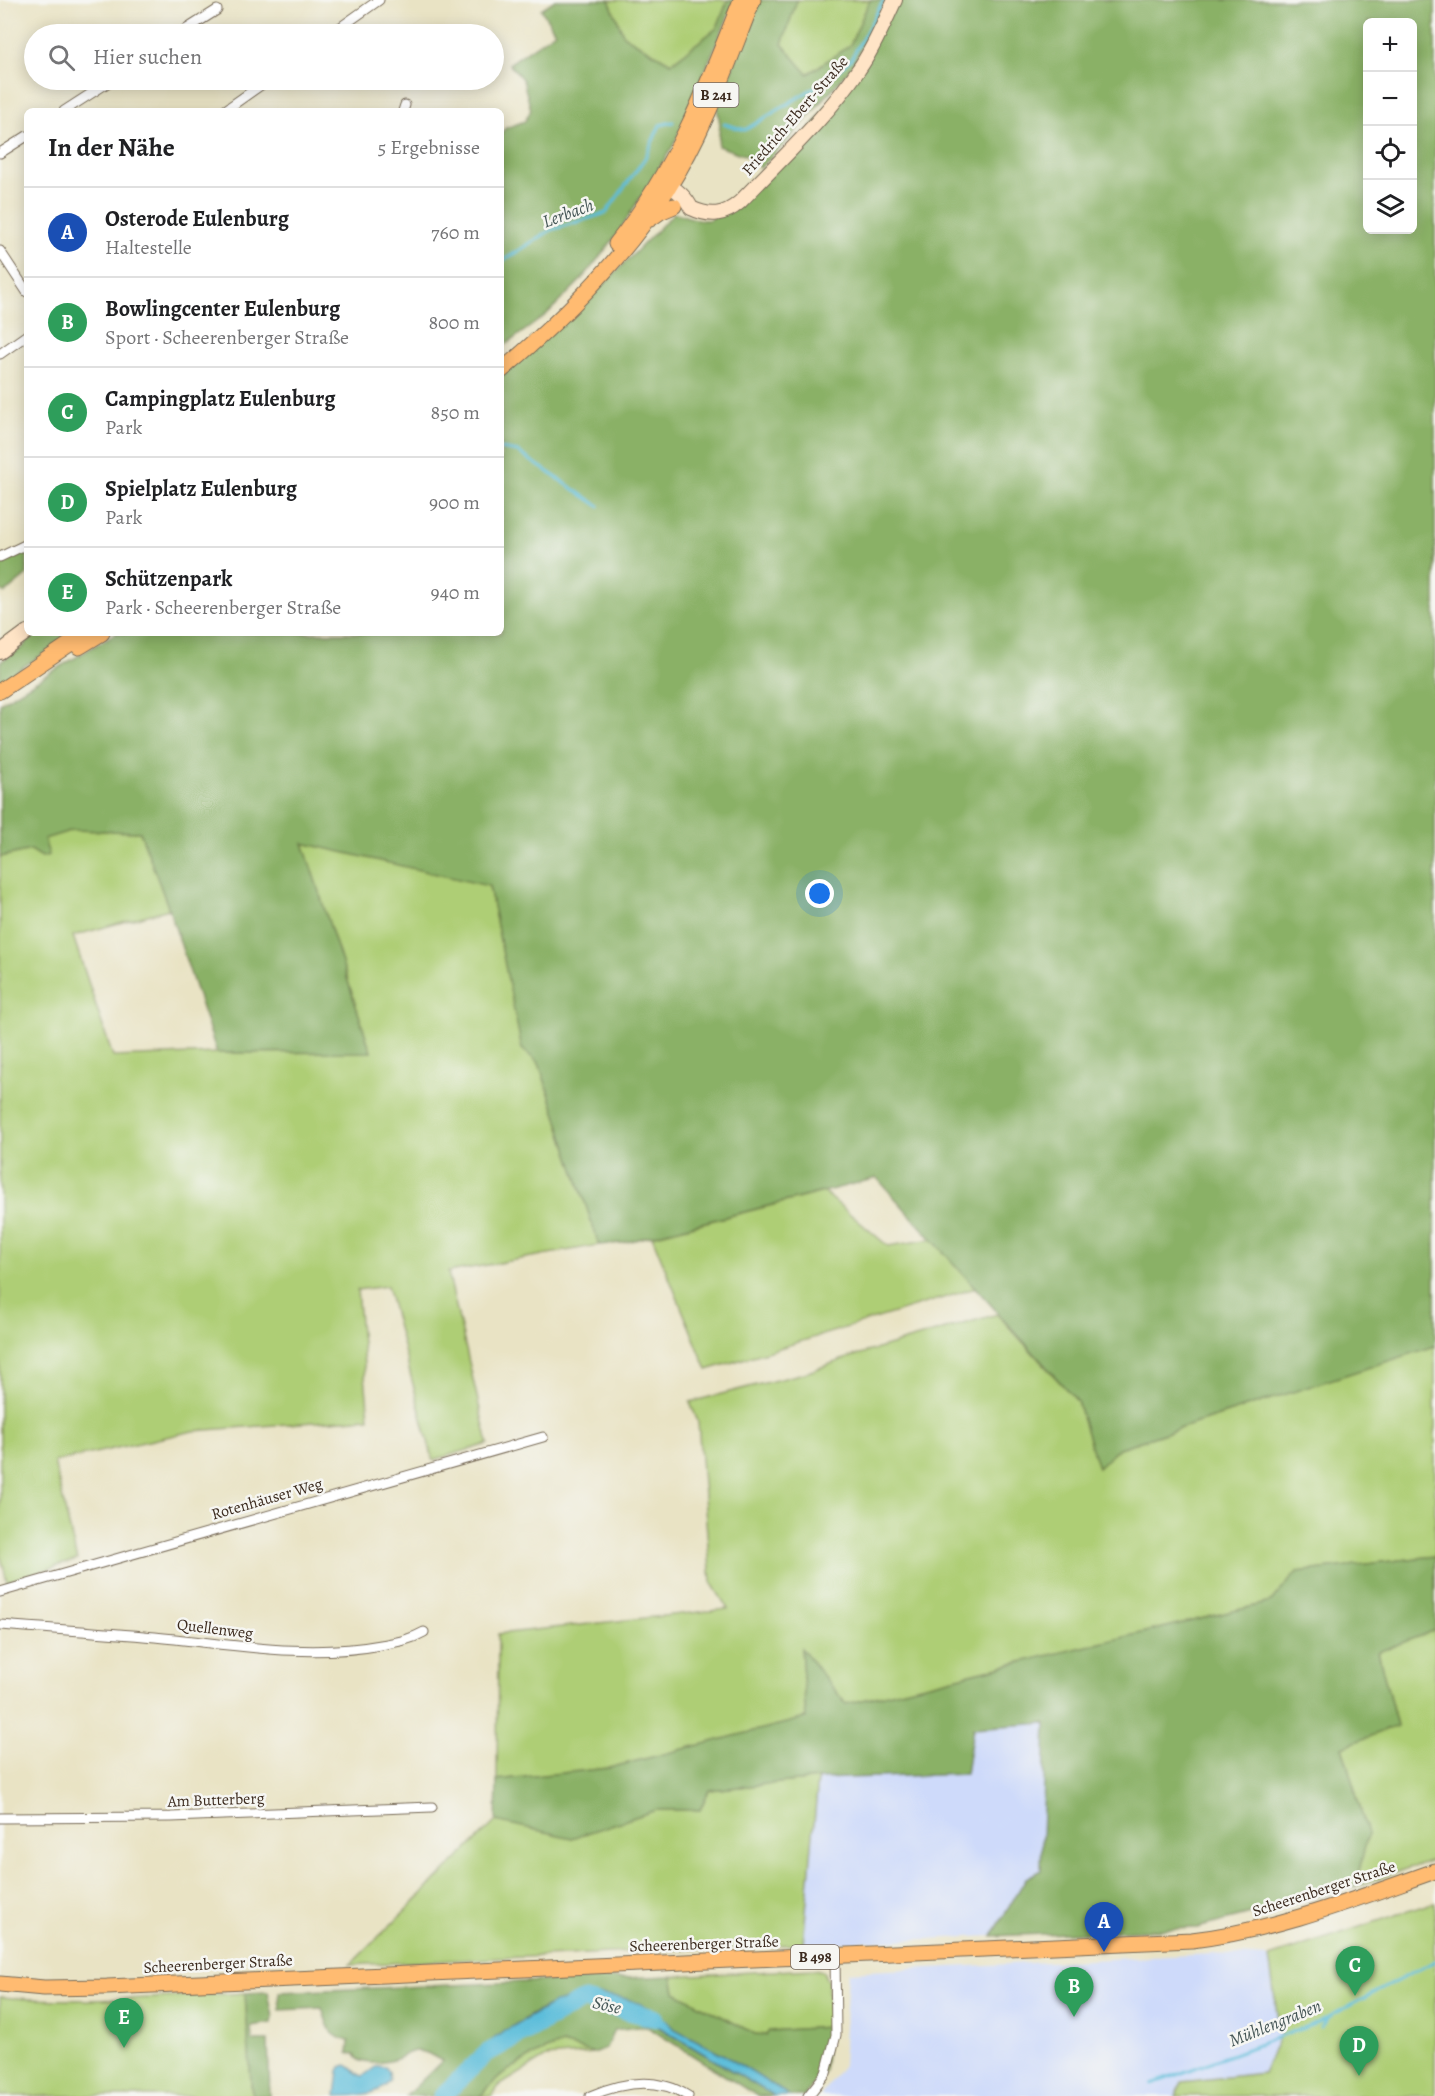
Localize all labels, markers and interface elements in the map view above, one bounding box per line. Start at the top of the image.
map controls [1363,18,1417,234]
button: + [1363,18,1417,72]
search box [24,24,504,90]
icon: search [45,41,78,74]
text: Hier suchen [93,42,202,72]
street label: Friedrich-Ebert-Straße [737,51,853,181]
button: − [1363,72,1417,126]
road number: B 241 [694,83,738,107]
button: locate [1363,126,1417,180]
text: In der Nähe [48,130,175,165]
text: 5 Ergebnisse [378,134,480,161]
button: layers [1363,180,1417,234]
water label: Lerbach [539,193,597,233]
text: Osterode Eulenburg [105,204,289,234]
text: A [61,219,74,246]
text: 760 m [431,219,480,246]
text: Haltestelle [105,234,192,261]
text: Bowlingcenter Eulenburg [105,294,340,324]
text: B [61,309,74,336]
text: 800 m [428,309,480,336]
text: Sport · Scheerenberger Straße [105,324,349,351]
text: Campingplatz Eulenburg [105,384,336,414]
text: C [61,399,74,426]
text: 850 m [430,399,480,426]
text: Park [105,414,143,441]
text: Spielplatz Eulenburg [105,474,297,504]
text: D [61,489,74,516]
text: 900 m [429,489,480,516]
text: Park [105,504,143,531]
text: Schützenpark [105,564,232,594]
text: E [62,579,73,606]
text: 940 m [431,579,480,606]
text: Park · Scheerenberger Straße [105,594,341,621]
your location [805,879,834,908]
street label: Rotenhäuser Weg [209,1473,325,1525]
street label: Quellenweg [176,1613,254,1645]
street label: Am Butterberg [166,1787,265,1813]
street label: Scheerenberger Straße [1250,1855,1398,1923]
pin: A [1084,1902,1124,1952]
street label: Scheerenberger Straße [629,1930,779,1958]
road number: B 498 [791,1945,839,1969]
pin: C [1336,1946,1374,1996]
street label: Scheerenberger Straße [143,1949,293,1979]
pin: B [1054,1968,1094,2017]
water label: Söse [590,1990,624,2020]
water label: Mühlengraben [1225,1994,1325,2052]
pin: E [104,1998,144,2048]
pin: D [1340,2026,1378,2076]

